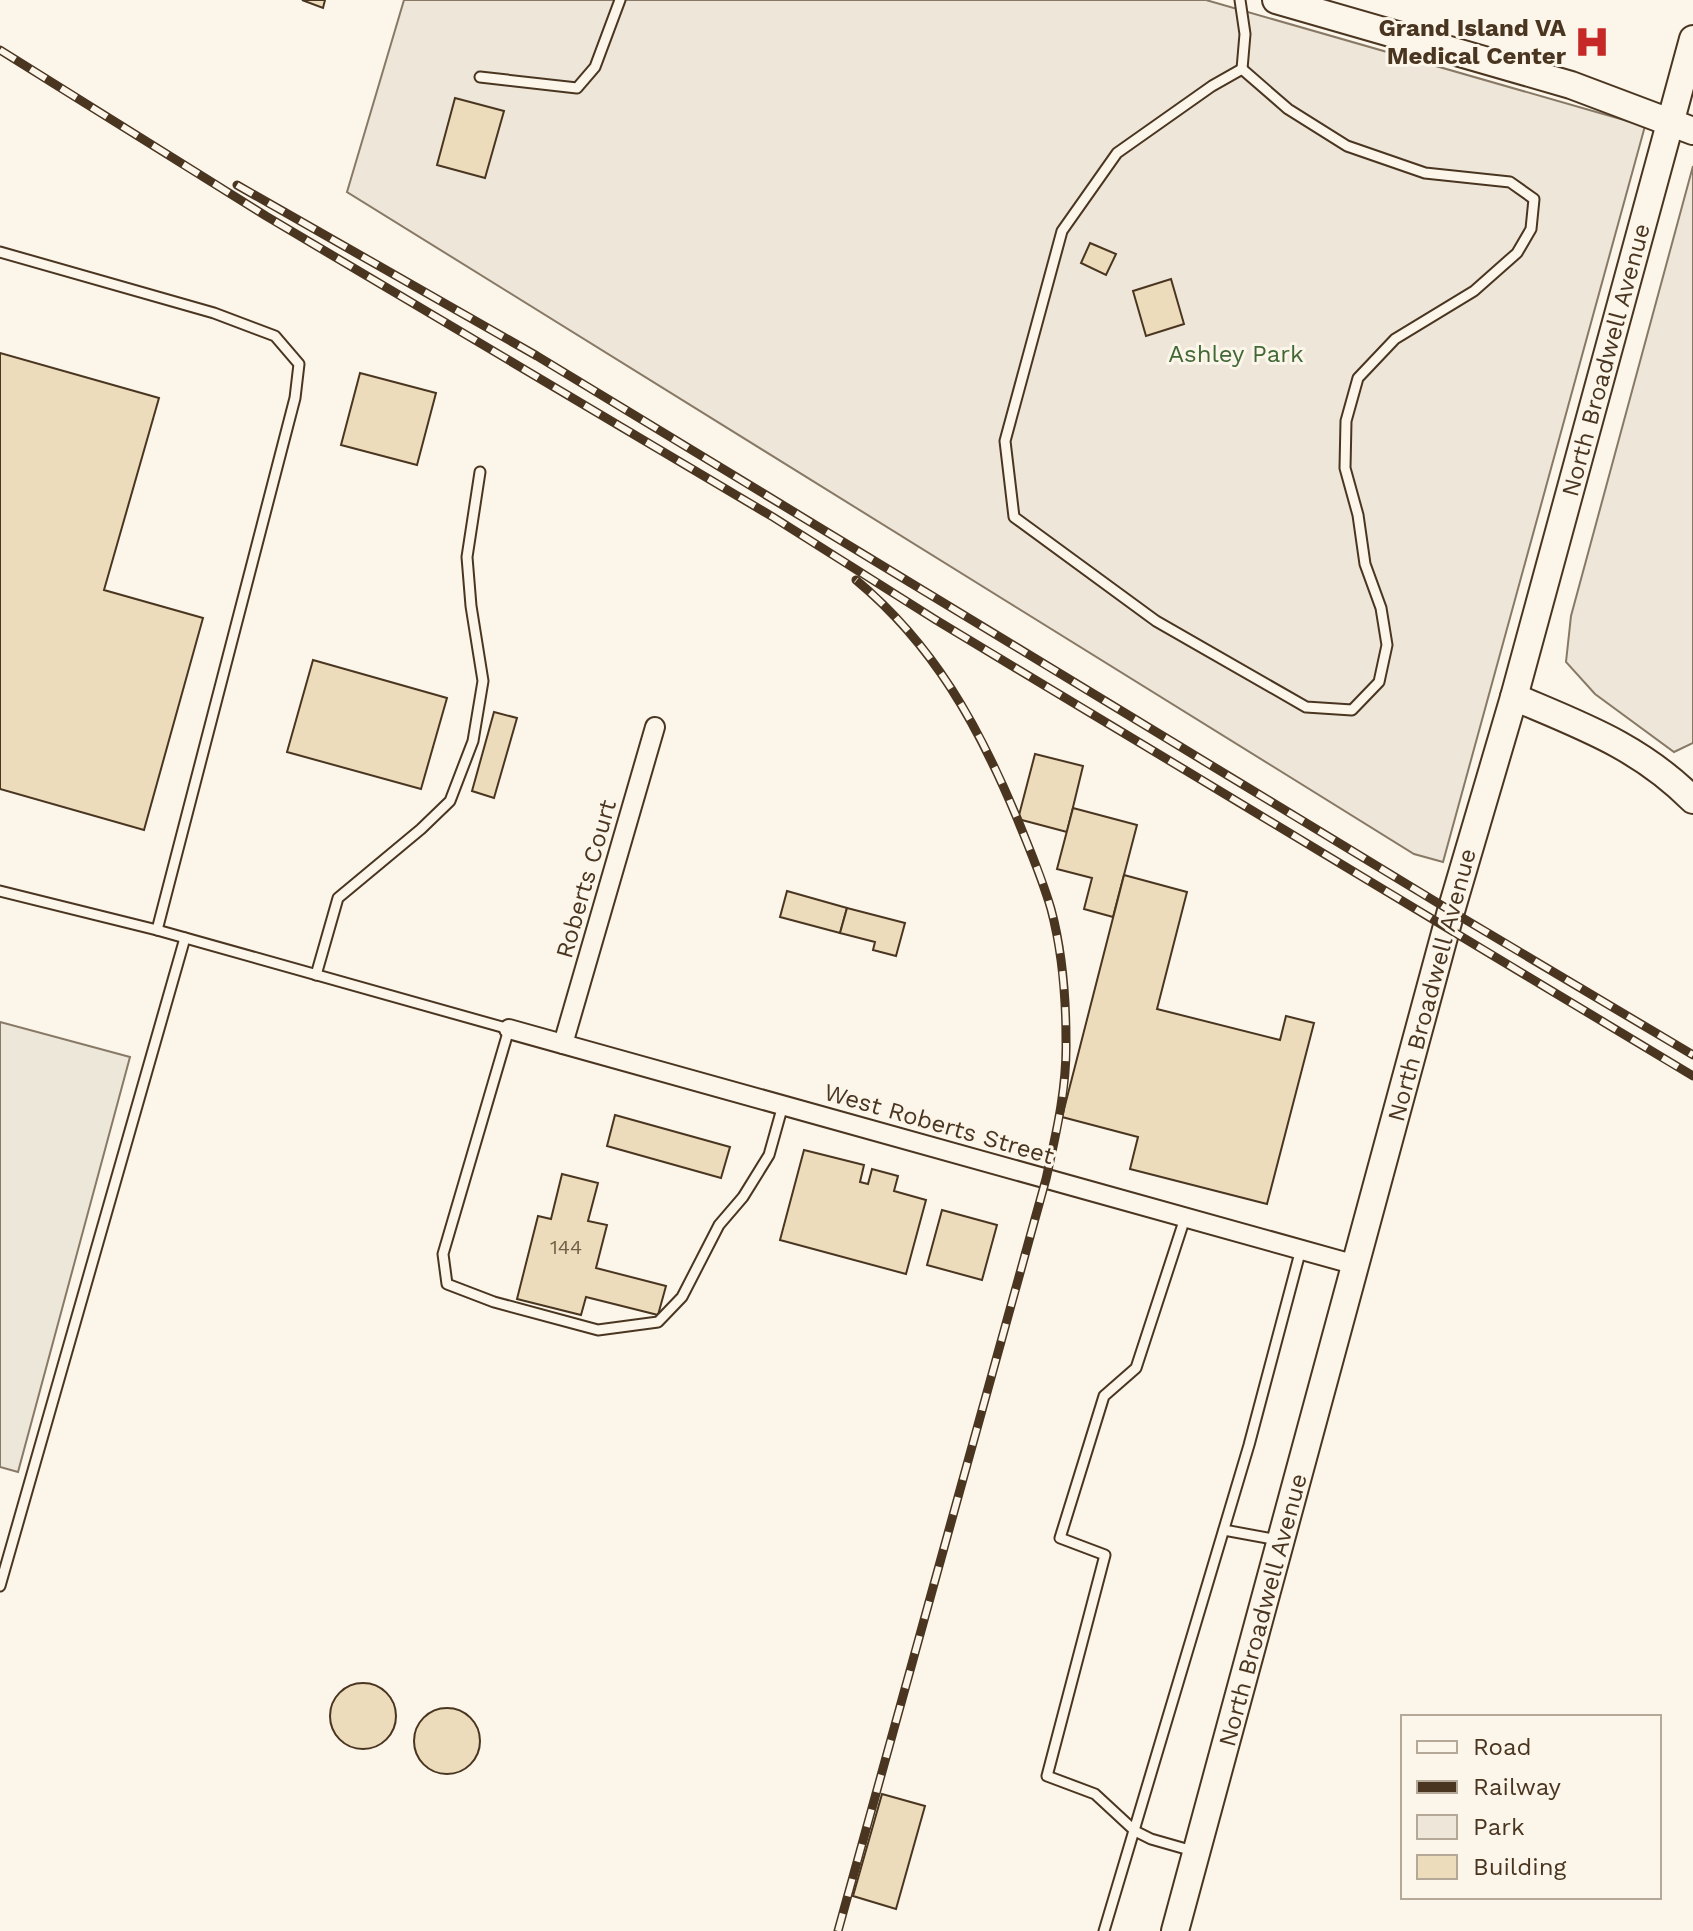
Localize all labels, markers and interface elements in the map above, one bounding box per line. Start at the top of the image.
place label: Grand Island VA Medical Center [1378,14,1567,70]
hospital icon: Grand Island VA Medical Center [1573,23,1611,61]
street label: North Broadwell Avenue [1556,220,1656,500]
park label: Ashley Park [1168,340,1304,368]
street label: Roberts Court [550,797,622,961]
street label: North Broadwell Avenue [1382,845,1482,1125]
street label: West Roberts Street [821,1078,1057,1170]
house number: 144 [550,1235,582,1259]
street label: North Broadwell Avenue [1213,1470,1313,1750]
legend [1401,1715,1661,1899]
text: Road [1473,1733,1532,1761]
text: Railway [1473,1773,1562,1801]
text: Park [1473,1813,1525,1841]
text: Building [1473,1853,1566,1881]

